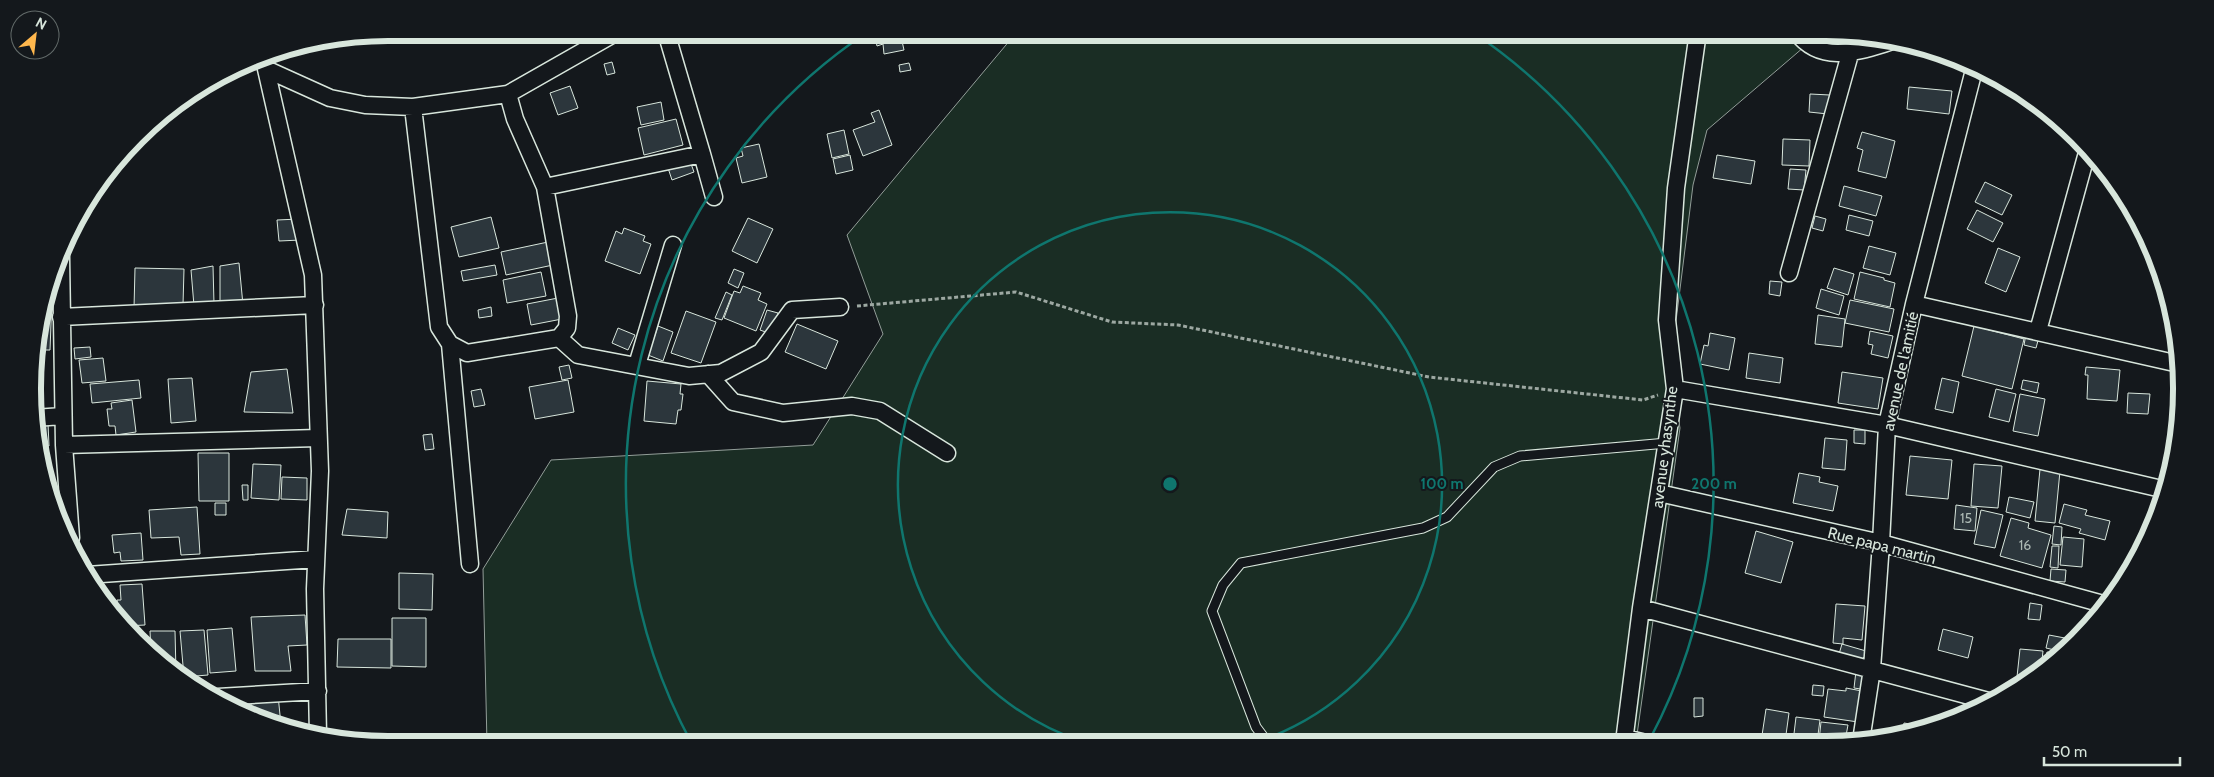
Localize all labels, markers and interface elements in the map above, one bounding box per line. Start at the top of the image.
north arrow [10,10,60,60]
text: N [33,13,50,34]
street label: avenue de l'amitié [1879,310,1922,432]
street label: avenue yhasynthe [1648,385,1681,509]
centre of rings [1161,475,1179,493]
text: 100 m [1420,475,1464,493]
text: 200 m [1691,475,1737,493]
house number: 15 [1960,509,1972,527]
street label: Rue papa martin [1826,523,1938,568]
house number: 16 [2019,536,2031,554]
scale bar [2044,734,2180,766]
text: 50 m [2052,743,2087,761]

